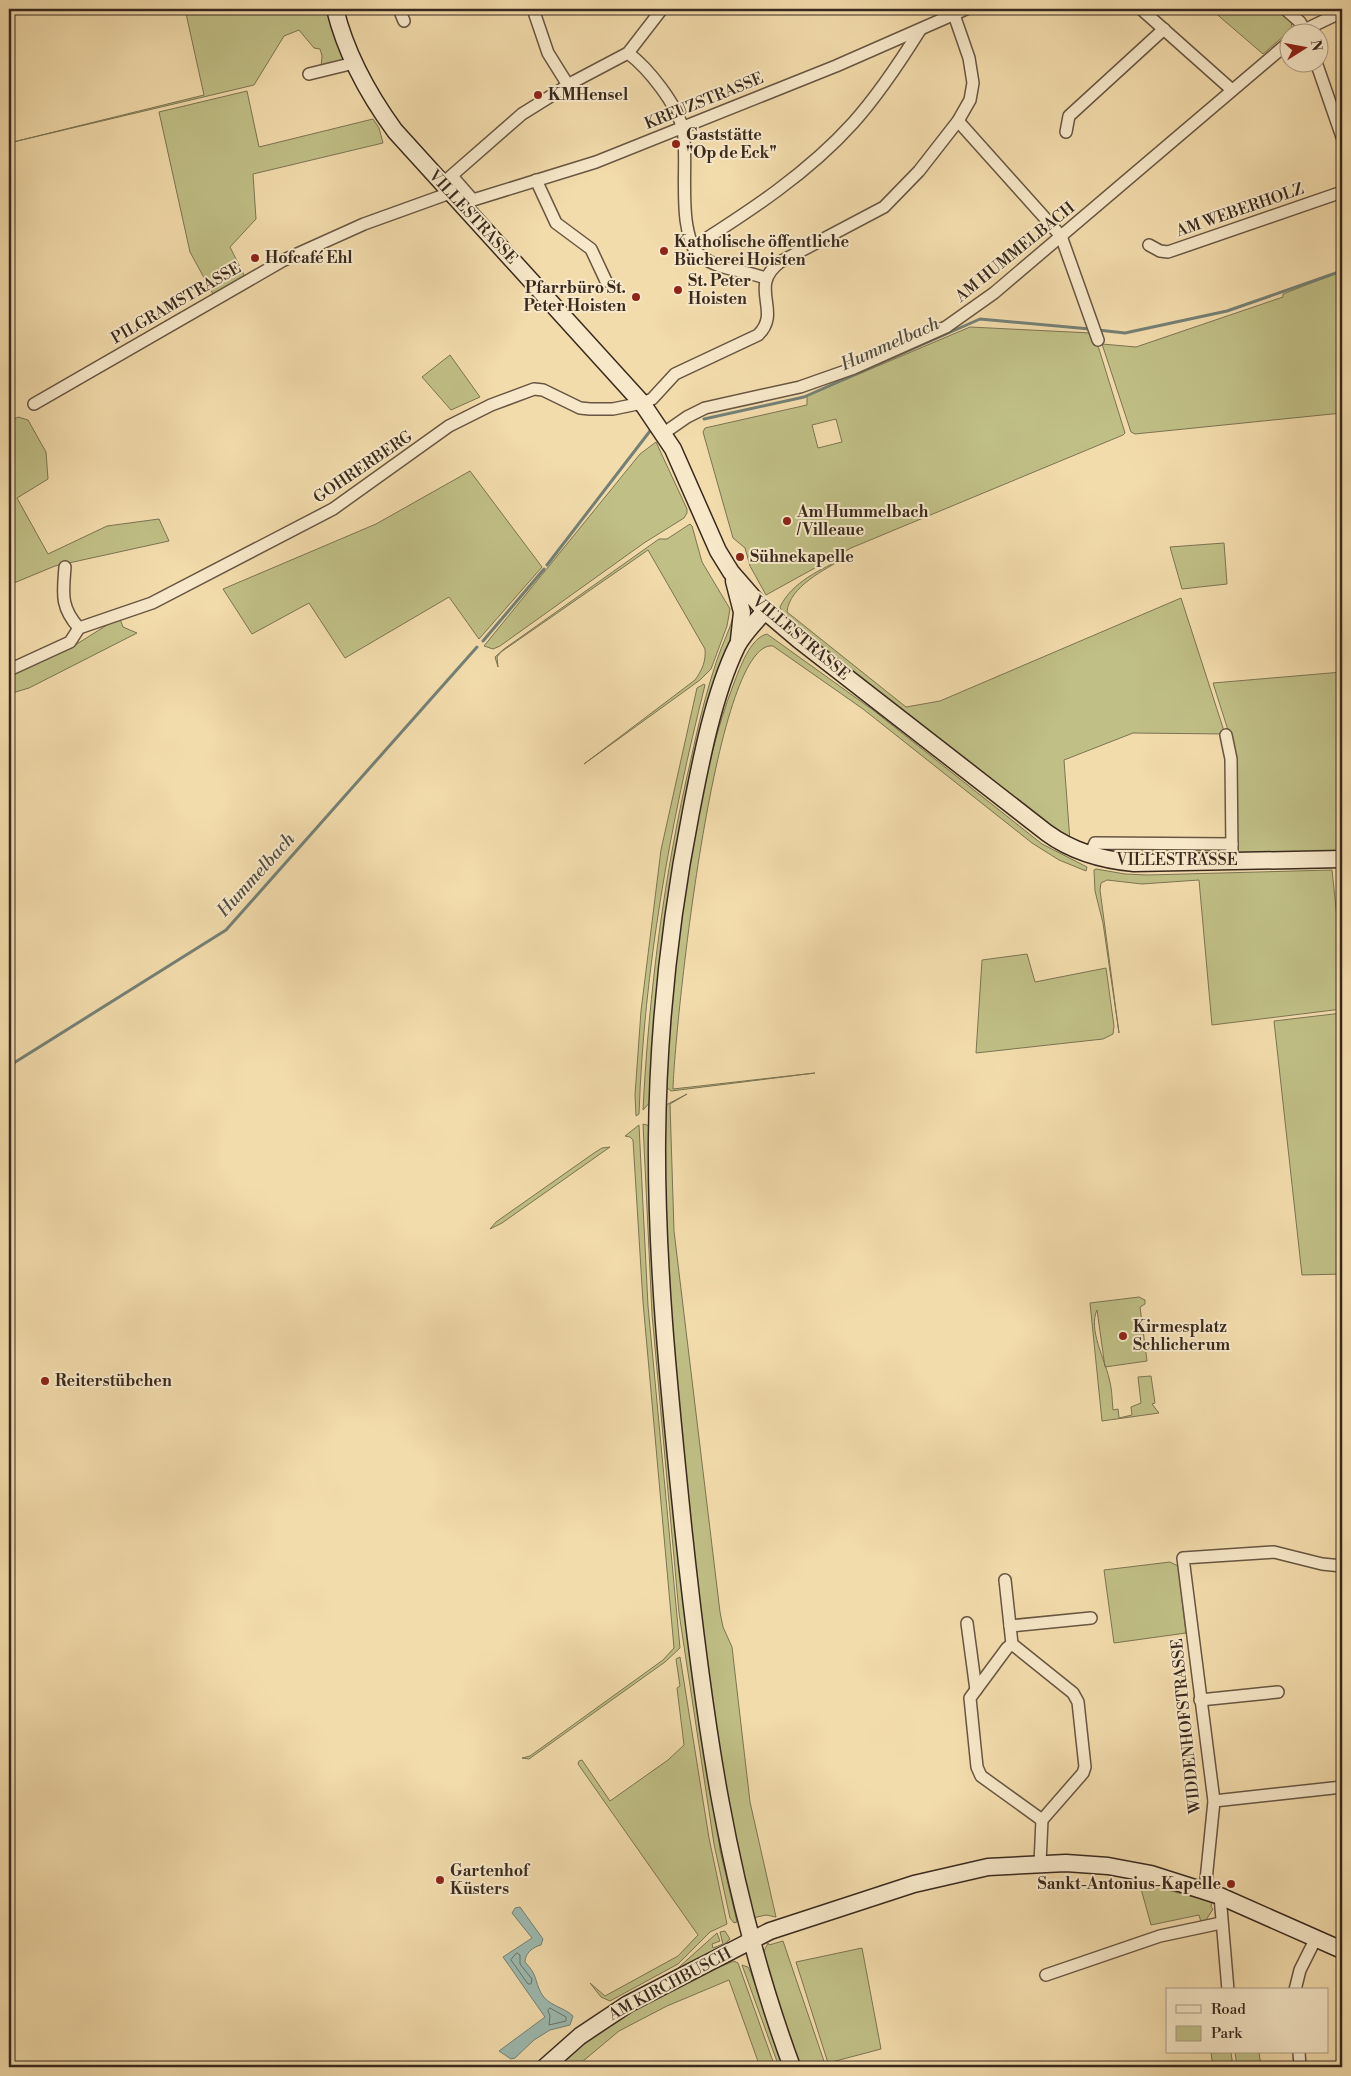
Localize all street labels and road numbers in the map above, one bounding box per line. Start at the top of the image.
street label: KREUZSTRASSE [642,68,766,134]
street label: VILLESTRASSE [424,165,522,268]
street label: AM WEBERHOLZ [1172,179,1307,242]
street label: AM HUMMELBACH [950,198,1079,307]
street label: PILGRAMSTRASSE [107,258,245,348]
street label: GOHRERBERG [310,426,417,508]
street label: VILLESTRASSE [747,591,854,685]
street label: VILLESTRASSE [1115,850,1238,870]
street label: WIDDENHOFSTRASSE [1167,1638,1205,1815]
street label: AM KIRCHBUSCH [604,1943,735,2025]

